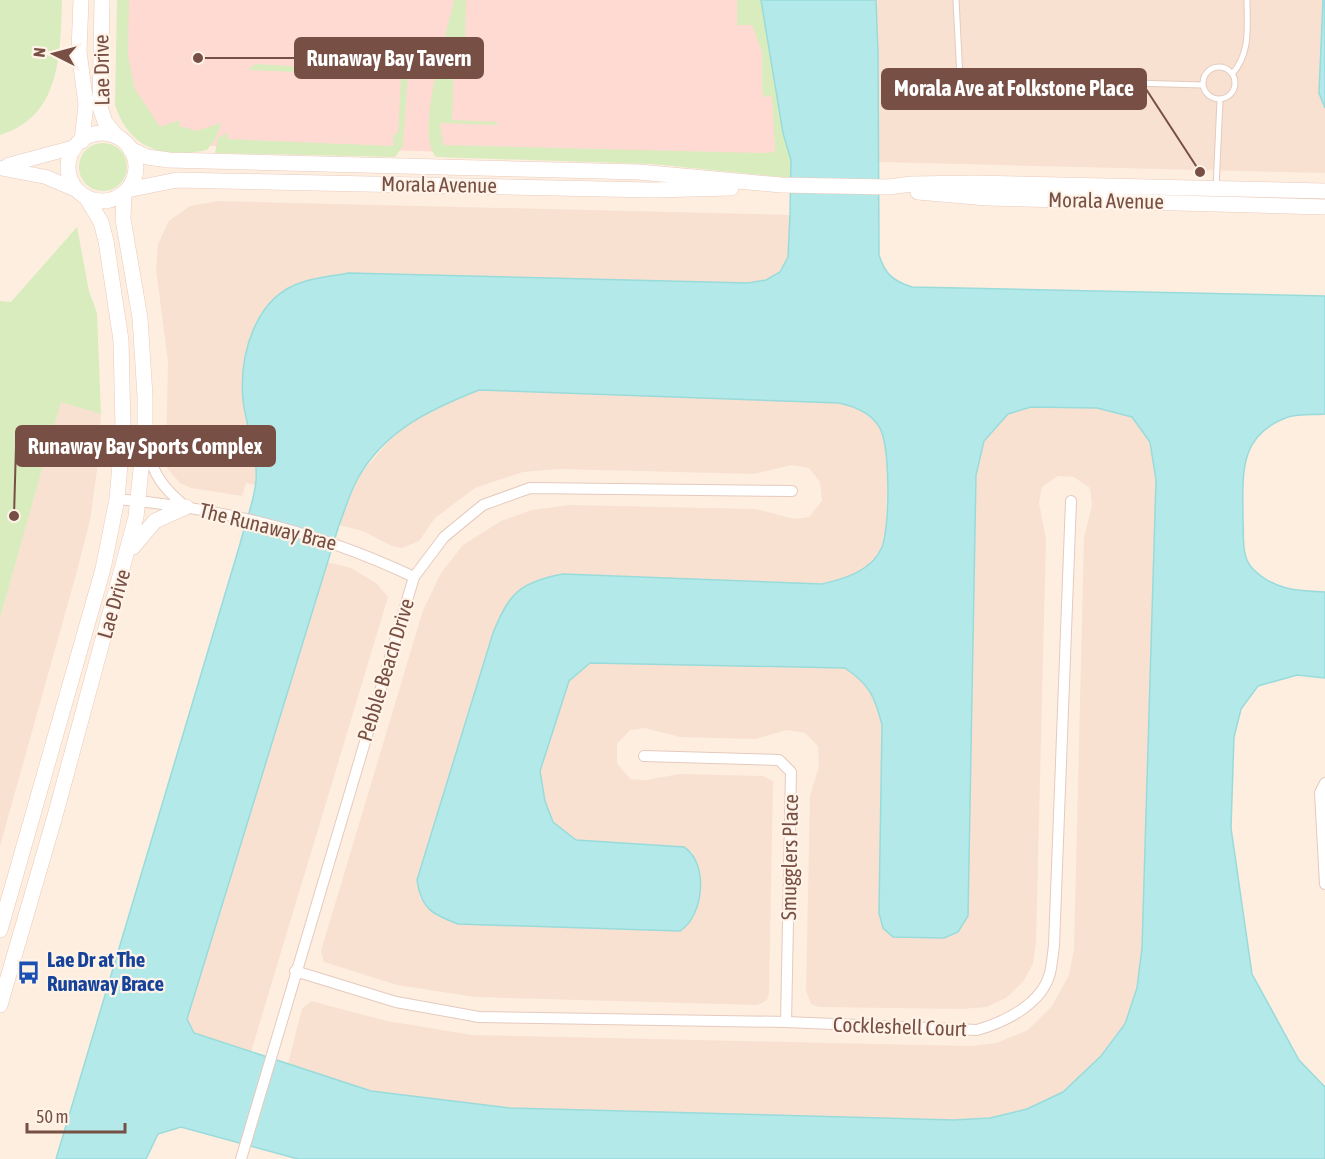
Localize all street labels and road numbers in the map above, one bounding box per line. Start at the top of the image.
street label: Lae Drive [88,34,114,106]
street label: Morala Avenue [381,171,497,197]
street label: Morala Avenue [1048,187,1164,213]
street label: The Runaway Brae [197,497,339,555]
street label: Lae Drive [92,566,134,641]
street label: Pebble Beach Drive [352,595,418,744]
street label: Smugglers Place [776,794,802,920]
street label: Cockleshell Court [833,1012,967,1040]

